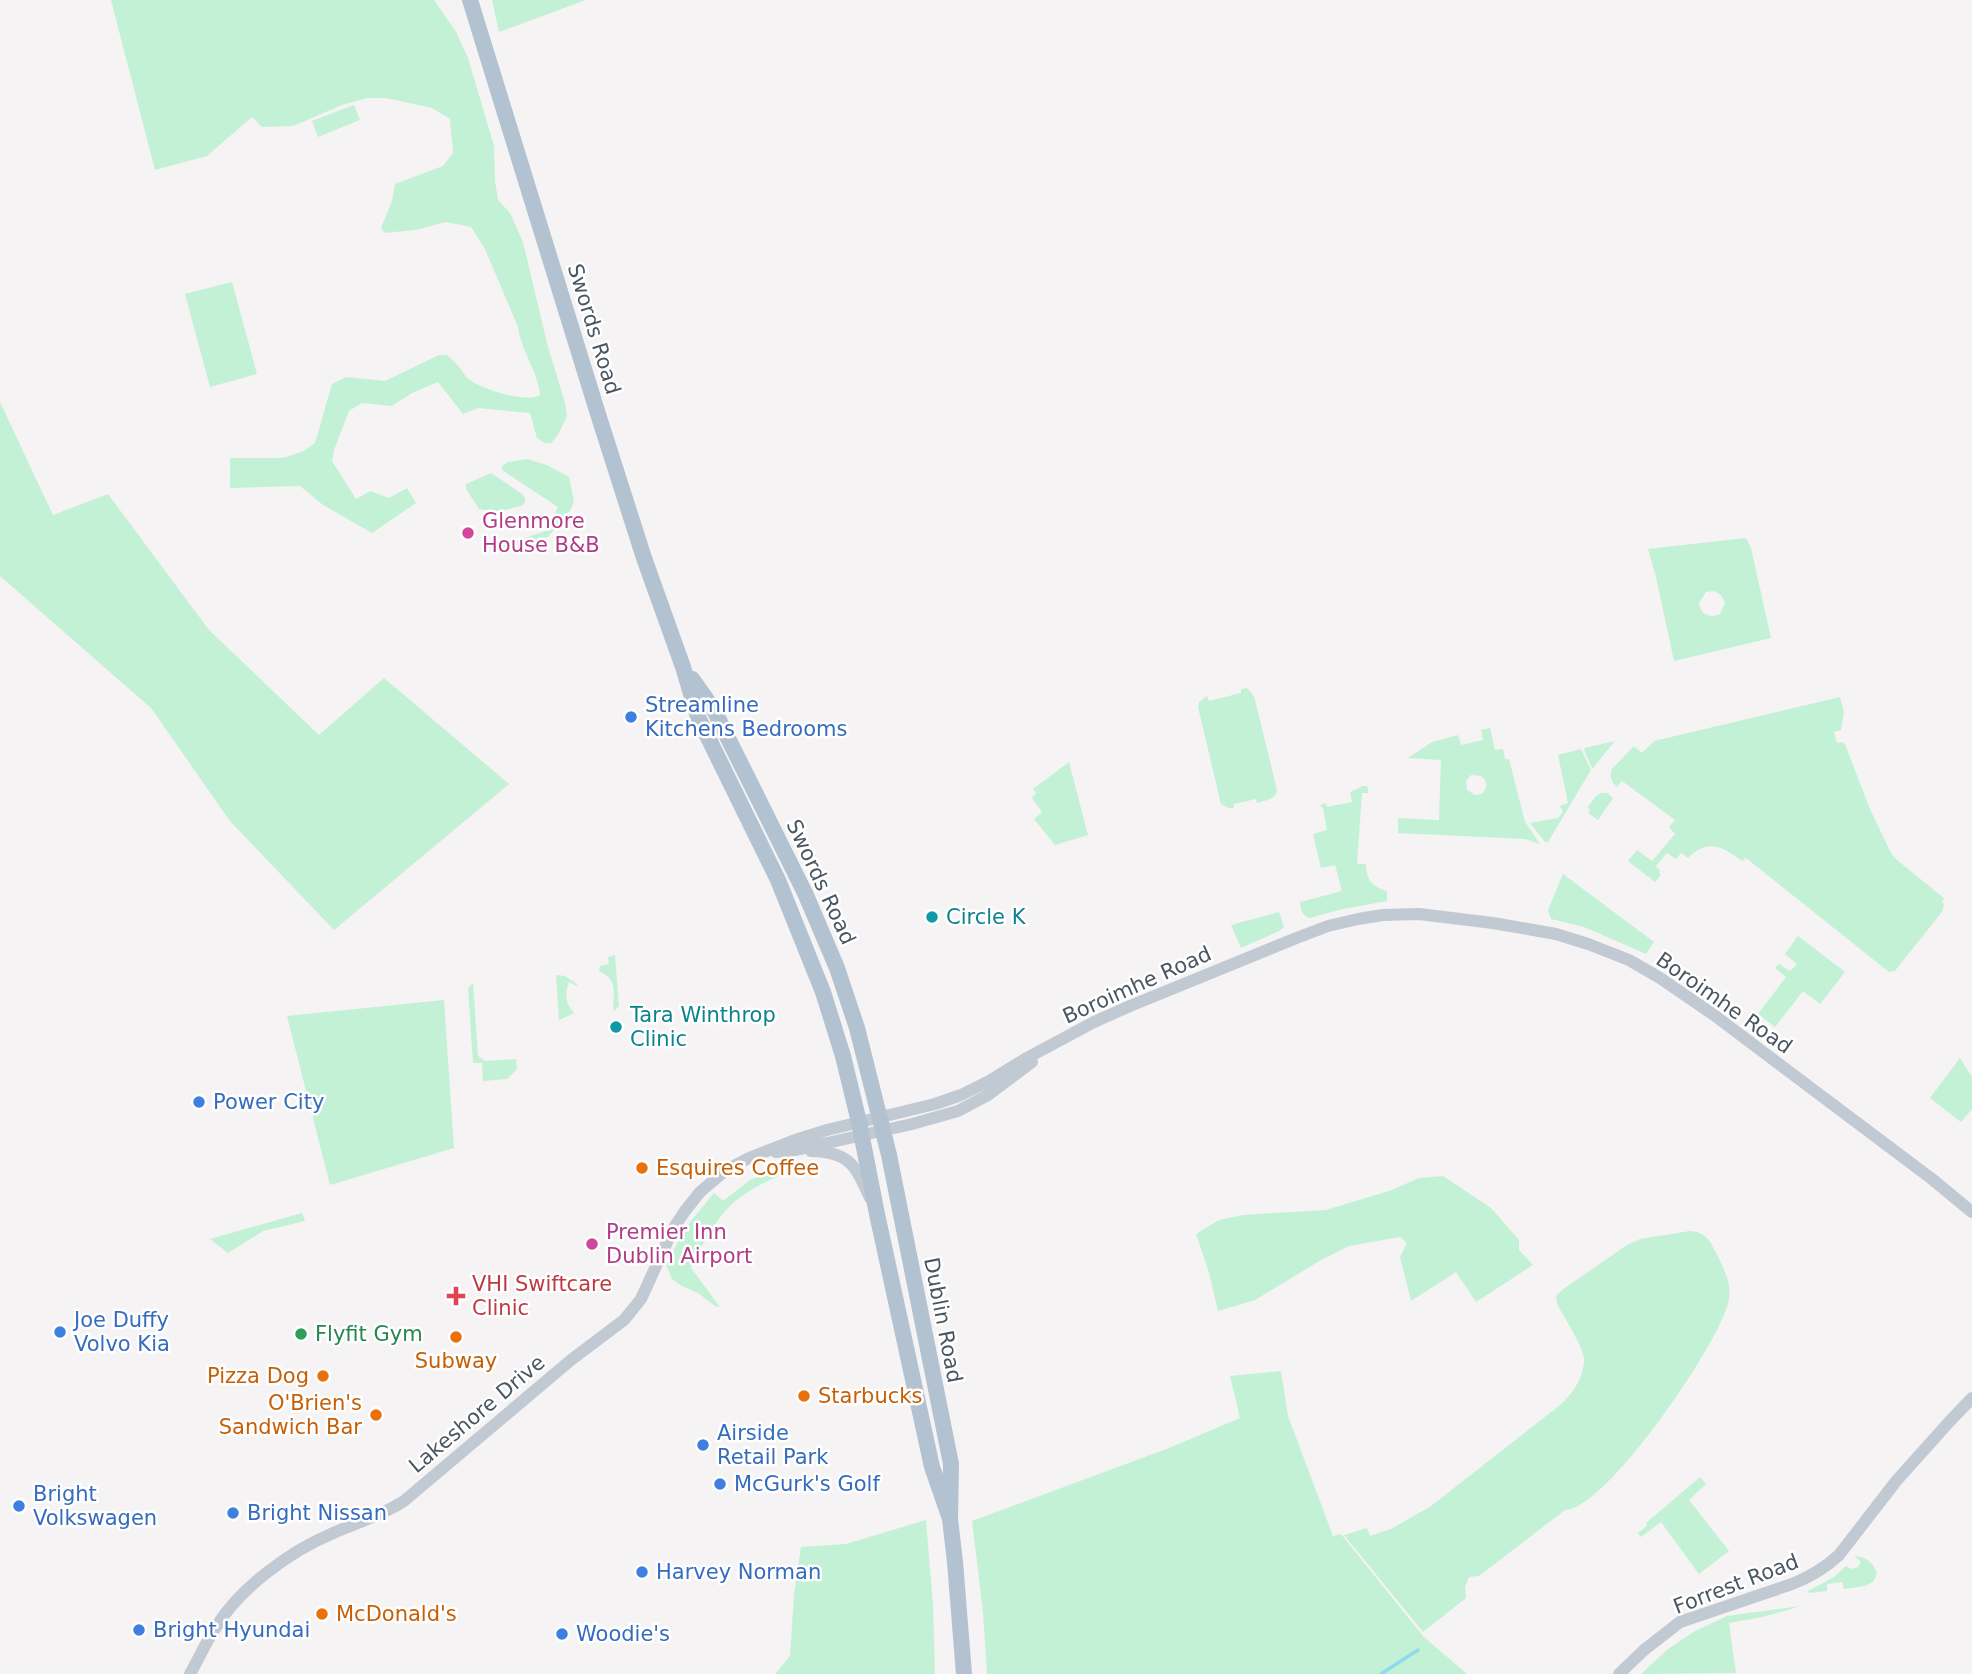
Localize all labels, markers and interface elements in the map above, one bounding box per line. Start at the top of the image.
street label: Swords Road [563,261,625,397]
place label: Glenmore House B&B [482,509,600,557]
marker: Glenmore House B&B [460,525,476,541]
place label: Streamline Kitchens Bedrooms [645,693,847,741]
marker: Streamline Kitchens Bedrooms [623,709,639,725]
street label: Swords Road [782,816,860,948]
place label: Circle K [946,905,1027,929]
marker: Circle K [924,909,940,925]
street label: Boroimhe Road [1059,941,1215,1029]
street label: Boroimhe Road [1652,947,1796,1059]
place label: Tara Winthrop Clinic [629,1003,776,1051]
marker: Tara Winthrop Clinic [608,1019,624,1035]
place label: Power City [213,1090,324,1114]
marker: Power City [191,1094,207,1110]
place label: Esquires Coffee [656,1156,819,1180]
marker: Esquires Coffee [634,1160,650,1176]
place label: Premier Inn Dublin Airport [606,1220,752,1268]
marker: Premier Inn Dublin Airport [584,1236,600,1252]
street label: Dublin Road [919,1255,967,1385]
place label: VHI Swiftcare Clinic [472,1272,612,1320]
marker: VHI Swiftcare Clinic [446,1286,466,1306]
place label: Joe Duffy Volvo Kia [72,1308,170,1356]
place label: Flyfit Gym [315,1322,423,1346]
marker: Joe Duffy Volvo Kia [52,1324,68,1340]
marker: Flyfit Gym [293,1326,309,1342]
marker: Subway [448,1329,464,1345]
place label: Subway [415,1349,497,1373]
street label: Lakeshore Drive [404,1350,550,1478]
place label: Pizza Dog [207,1364,309,1388]
marker: Pizza Dog [315,1368,331,1384]
place label: Starbucks [818,1384,922,1408]
marker: Starbucks [796,1388,812,1404]
place label: O'Brien's Sandwich Bar [219,1391,362,1439]
marker: O'Brien's Sandwich Bar [368,1407,384,1423]
place label: Airside Retail Park [717,1421,829,1469]
marker: Airside Retail Park [695,1437,711,1453]
place label: McGurk's Golf [734,1472,880,1496]
marker: McGurk's Golf [712,1476,728,1492]
place label: Bright Volkswagen [33,1482,157,1530]
marker: Bright Volkswagen [11,1498,27,1514]
place label: Bright Nissan [247,1501,387,1525]
marker: Bright Nissan [225,1505,241,1521]
street label: Forrest Road [1670,1549,1802,1619]
place label: Harvey Norman [656,1560,821,1584]
marker: Harvey Norman [634,1564,650,1580]
place label: McDonald's [336,1602,457,1626]
marker: McDonald's [314,1606,330,1622]
place label: Bright Hyundai [153,1618,310,1642]
marker: Bright Hyundai [131,1622,147,1638]
place label: Woodie's [576,1622,670,1646]
marker: Woodie's [554,1626,570,1642]

